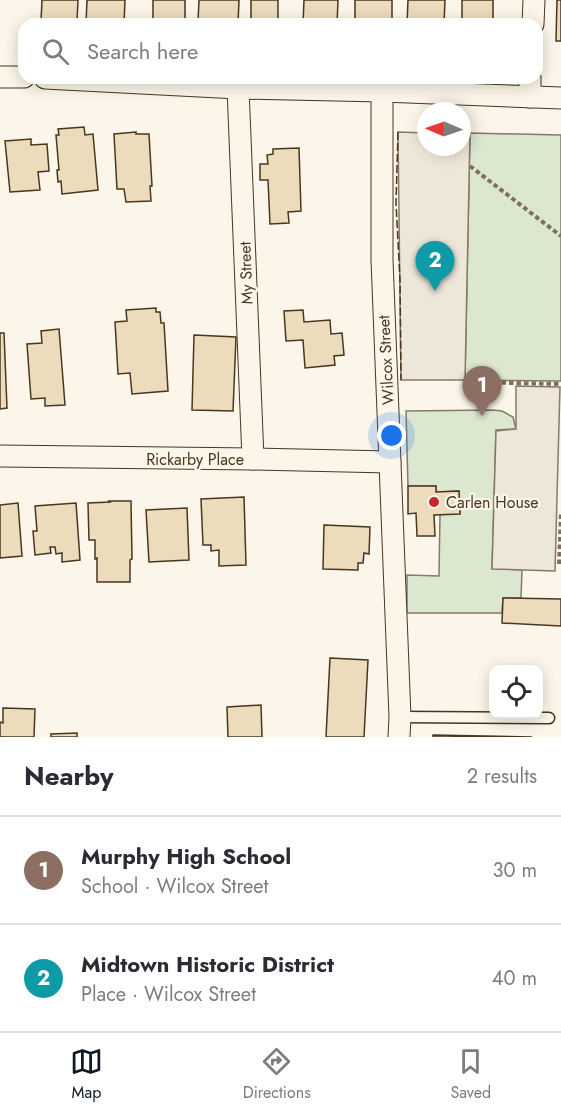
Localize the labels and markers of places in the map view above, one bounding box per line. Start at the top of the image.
pin: 2 [416,242,454,291]
pin: 1 [462,366,502,416]
place label: Carlen House [446,491,539,514]
marker: Carlen House [427,495,441,509]

